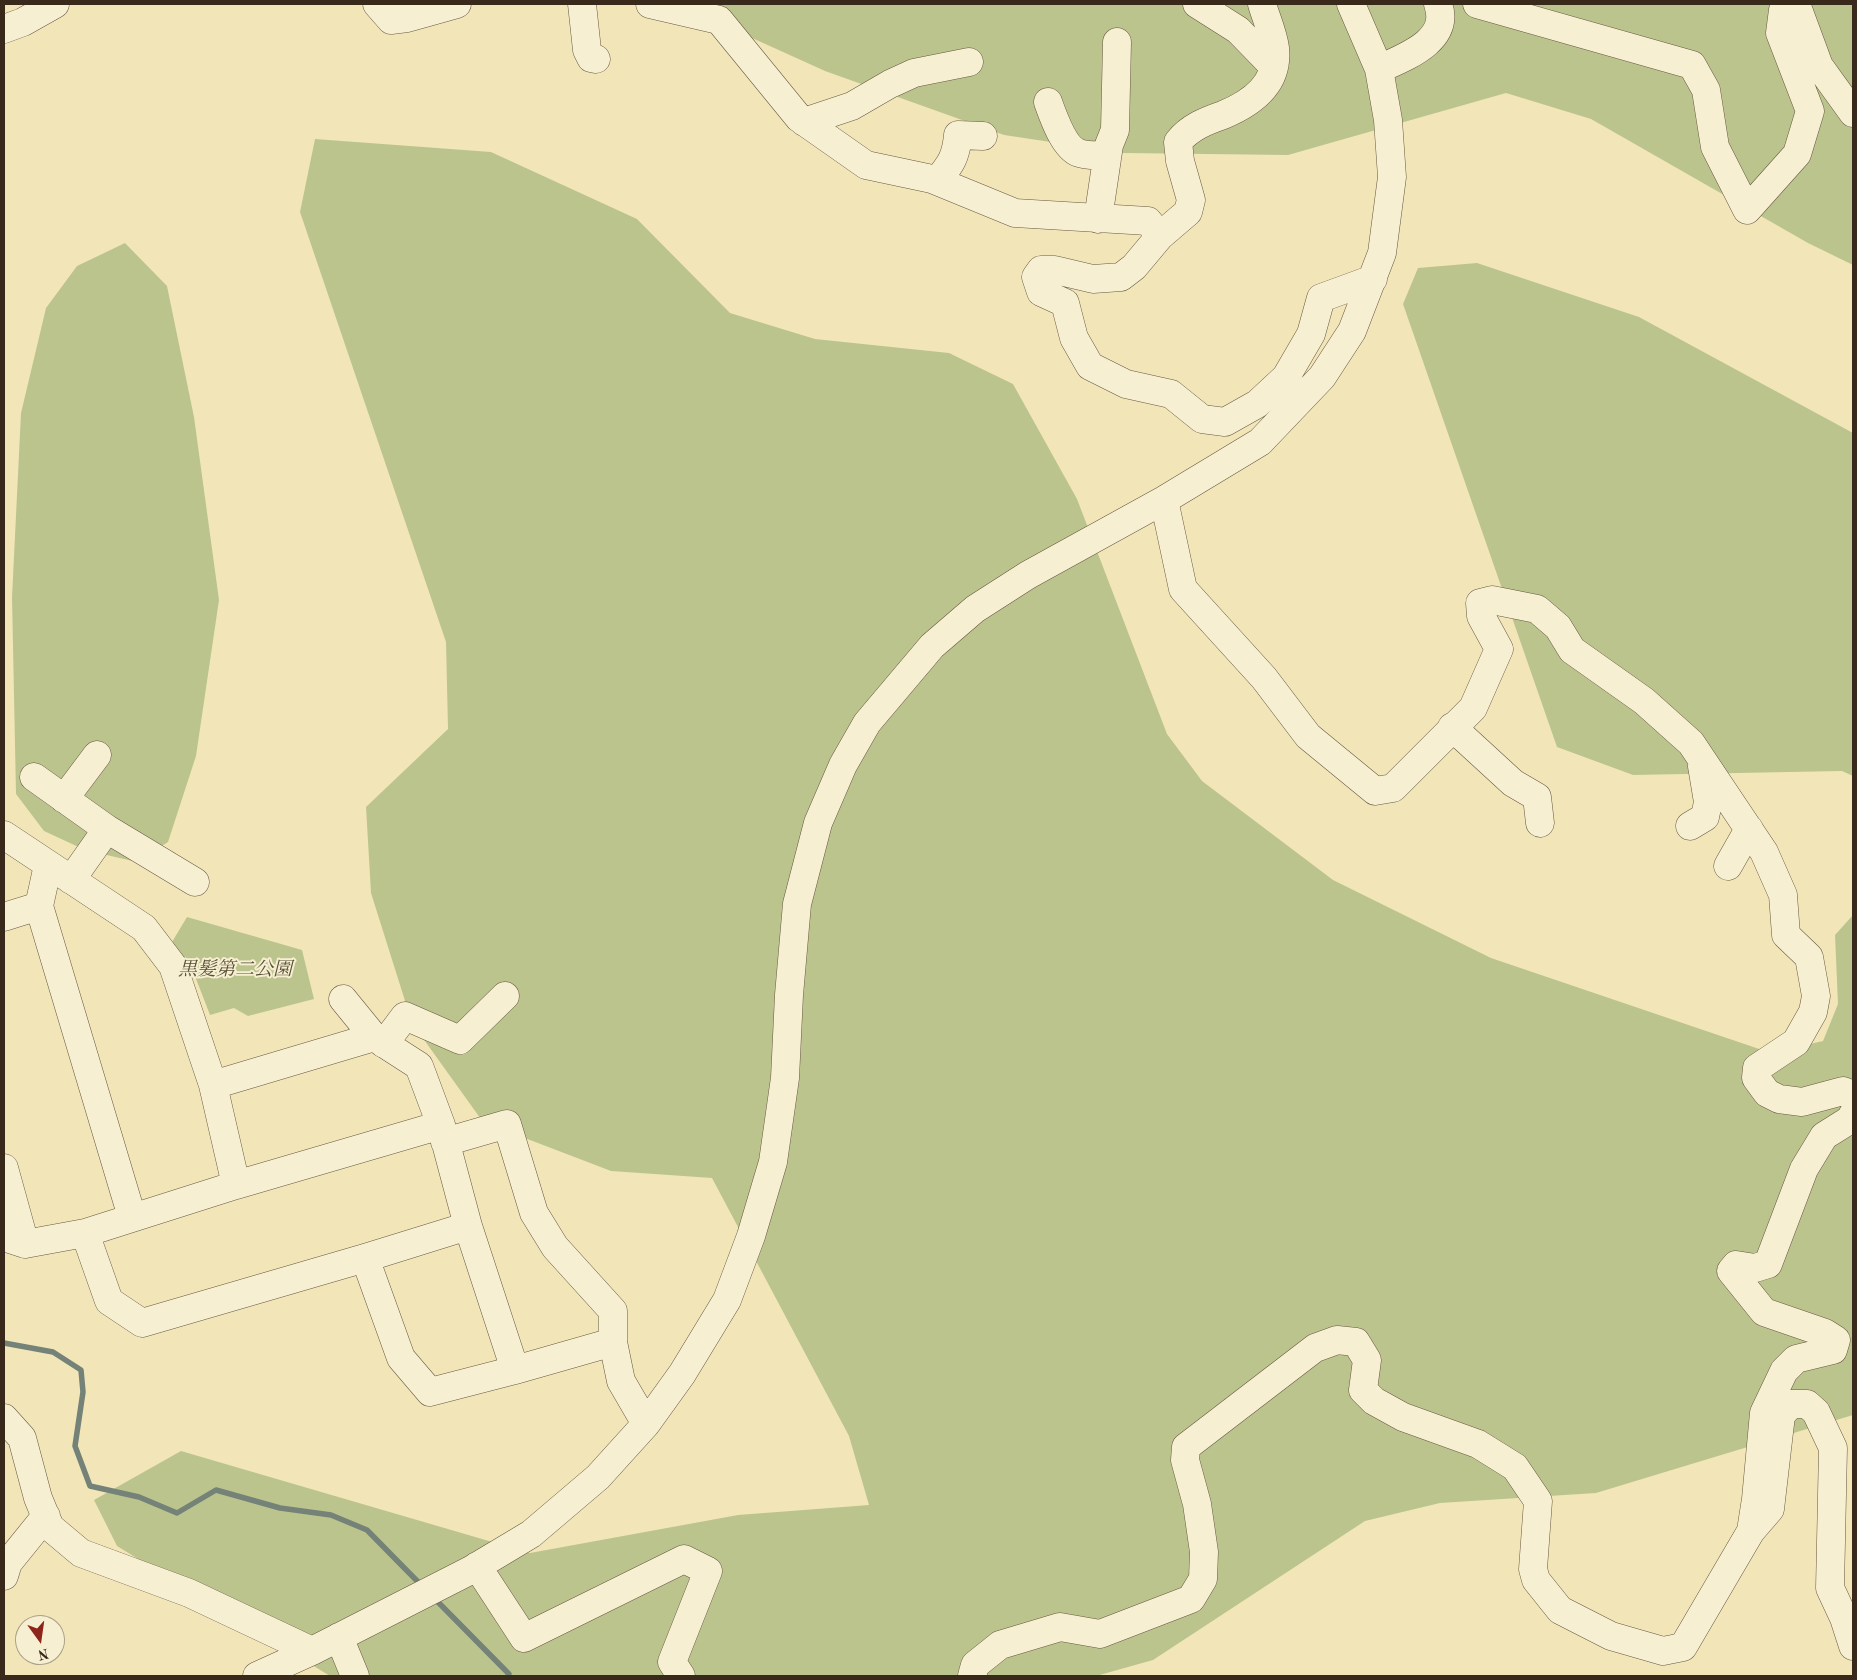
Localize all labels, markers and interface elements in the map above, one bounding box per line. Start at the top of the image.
park label: 黒髪第二公園 [178,959,292,981]
north arrow [15,1615,65,1665]
text: N [37,1645,50,1662]

